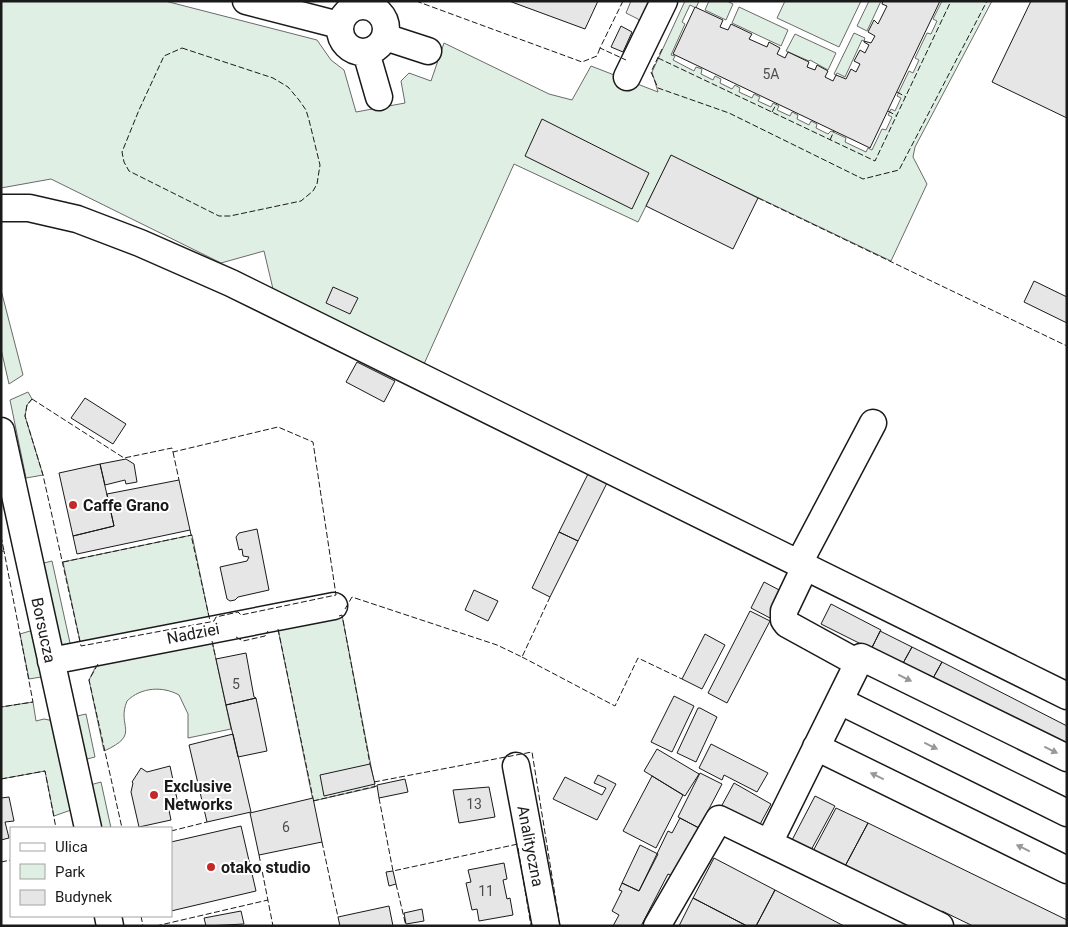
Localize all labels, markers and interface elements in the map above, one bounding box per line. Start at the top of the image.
house number: 5A [762,66,780,82]
place label: Caffe Grano [83,496,169,515]
marker: Caffe Grano [67,499,79,511]
street label: Borsucza [27,596,60,665]
street label: Nadziei [165,619,221,648]
one-way arrow [898,675,912,683]
house number: 5 [232,676,240,692]
one-way arrow [924,742,938,750]
one-way arrow [1043,746,1058,755]
one-way arrow [870,772,884,780]
place label: Exclusive Networks [164,777,233,814]
marker: Exclusive Networks [148,789,160,801]
house number: 13 [466,796,482,812]
street label: Analityczna [513,804,548,888]
house number: 6 [282,819,290,835]
legend [10,827,172,917]
text: Ulica [55,838,88,856]
one-way arrow [1016,844,1030,852]
place label: otako studio [221,858,310,877]
marker: otako studio [205,861,217,873]
text: Park [55,863,86,881]
house number: 11 [478,883,494,899]
text: Budynek [55,888,112,906]

